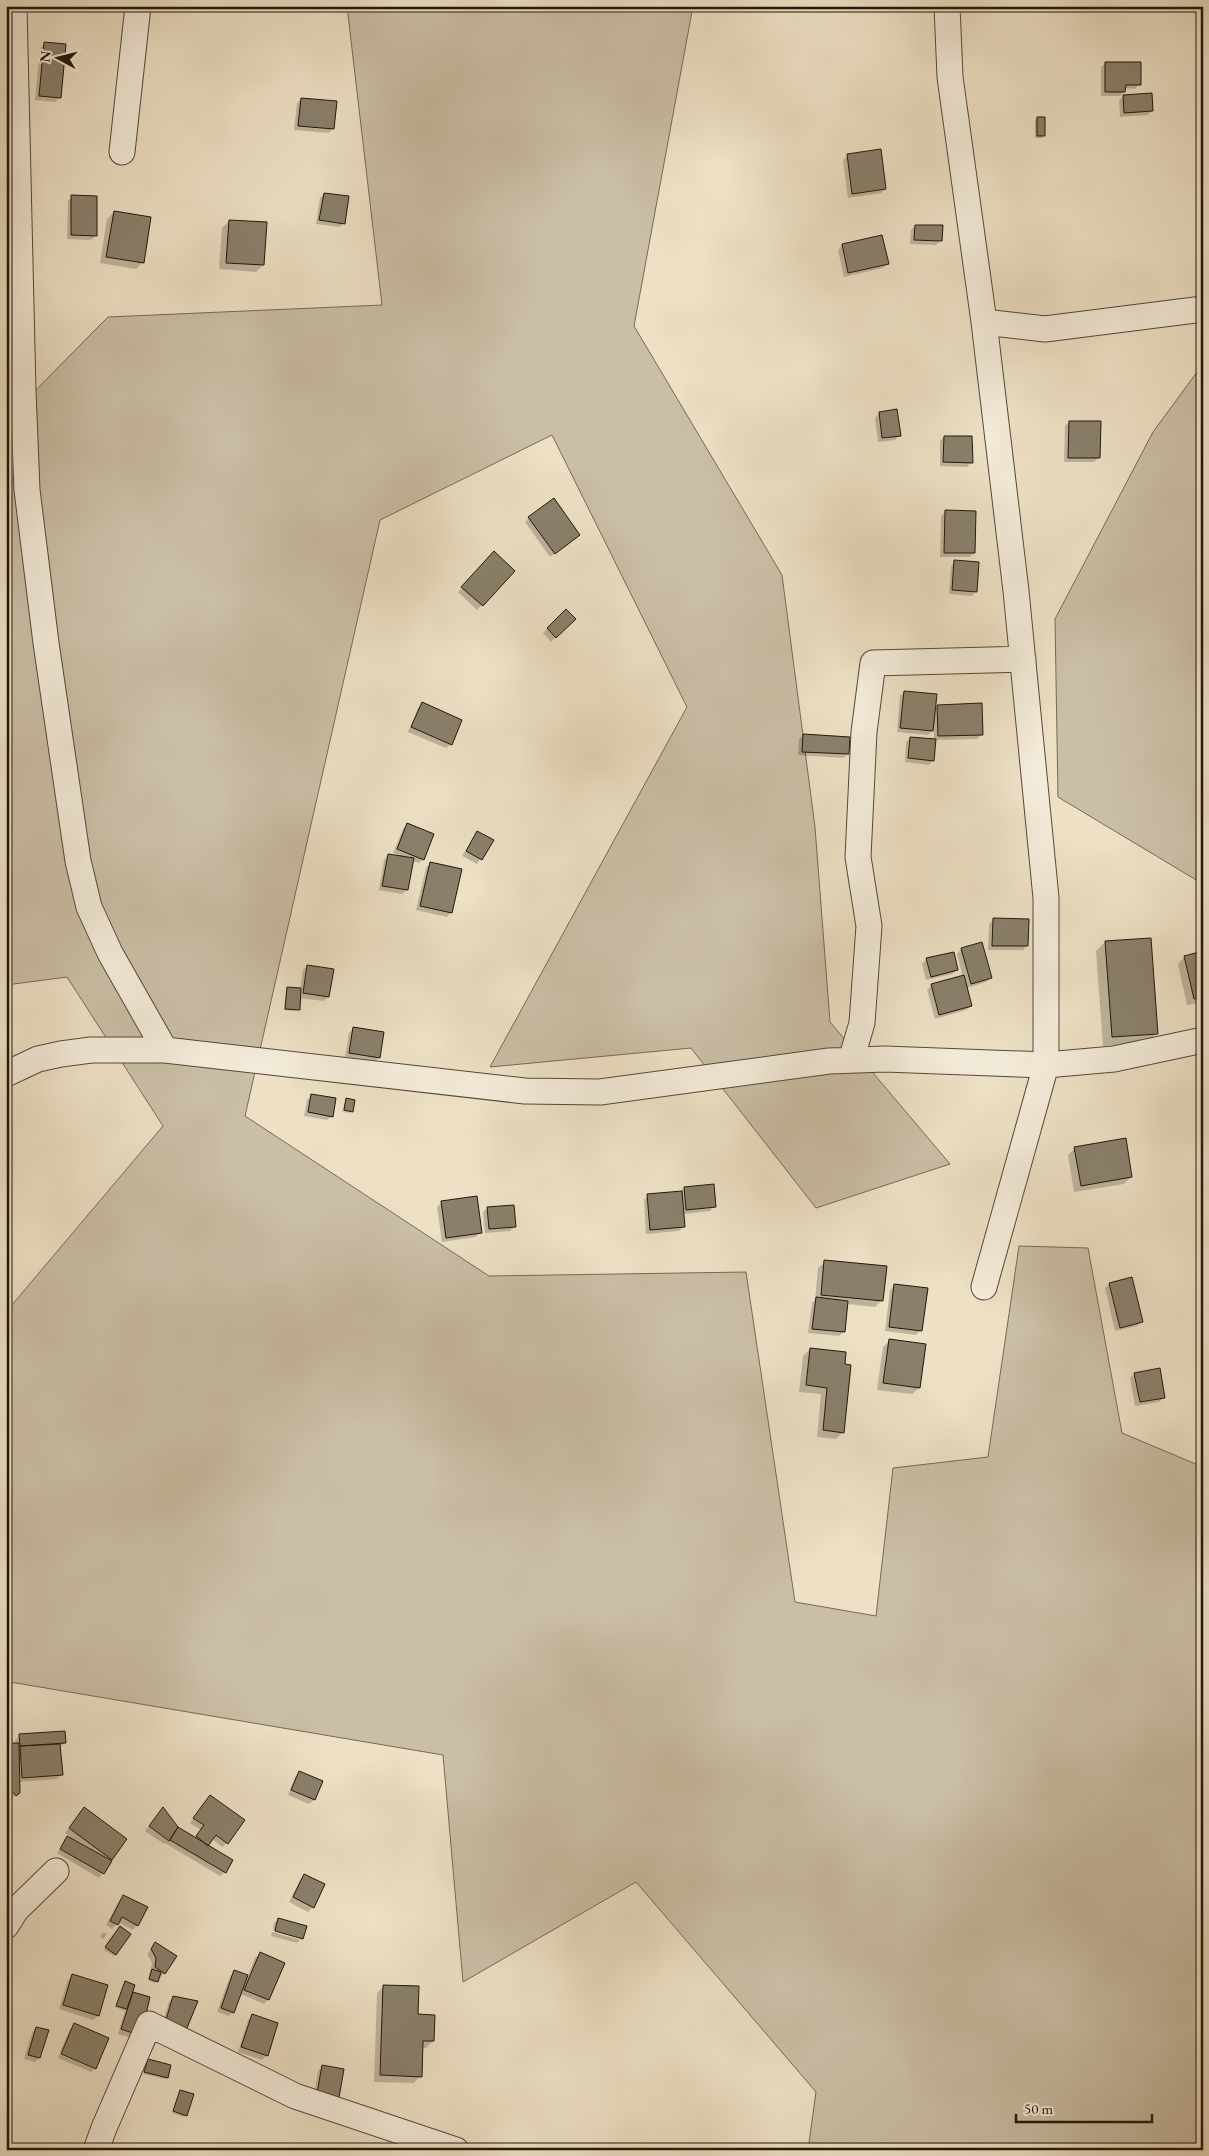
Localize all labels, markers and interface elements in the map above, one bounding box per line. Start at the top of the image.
north arrow [32,32,82,82]
text: N [35,49,55,63]
scale bar [1016,2091,1153,2123]
text: 50 m [1024,2099,1053,2118]

